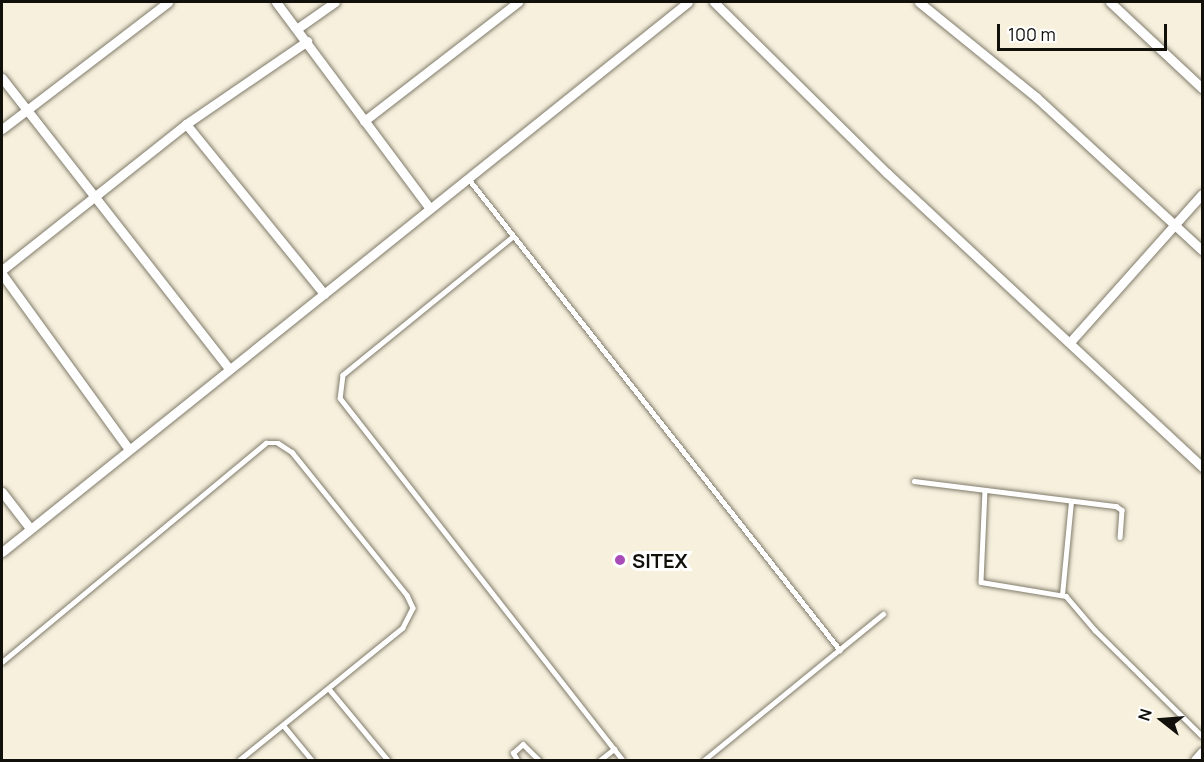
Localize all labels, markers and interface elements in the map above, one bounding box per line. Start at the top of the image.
scale bar [1000,12,1170,50]
text: 100 m [1008,22,1056,46]
place label: SITEX [632,548,688,572]
marker: SITEX [613,553,627,567]
north arrow [1132,690,1192,750]
text: N [1133,706,1157,723]

